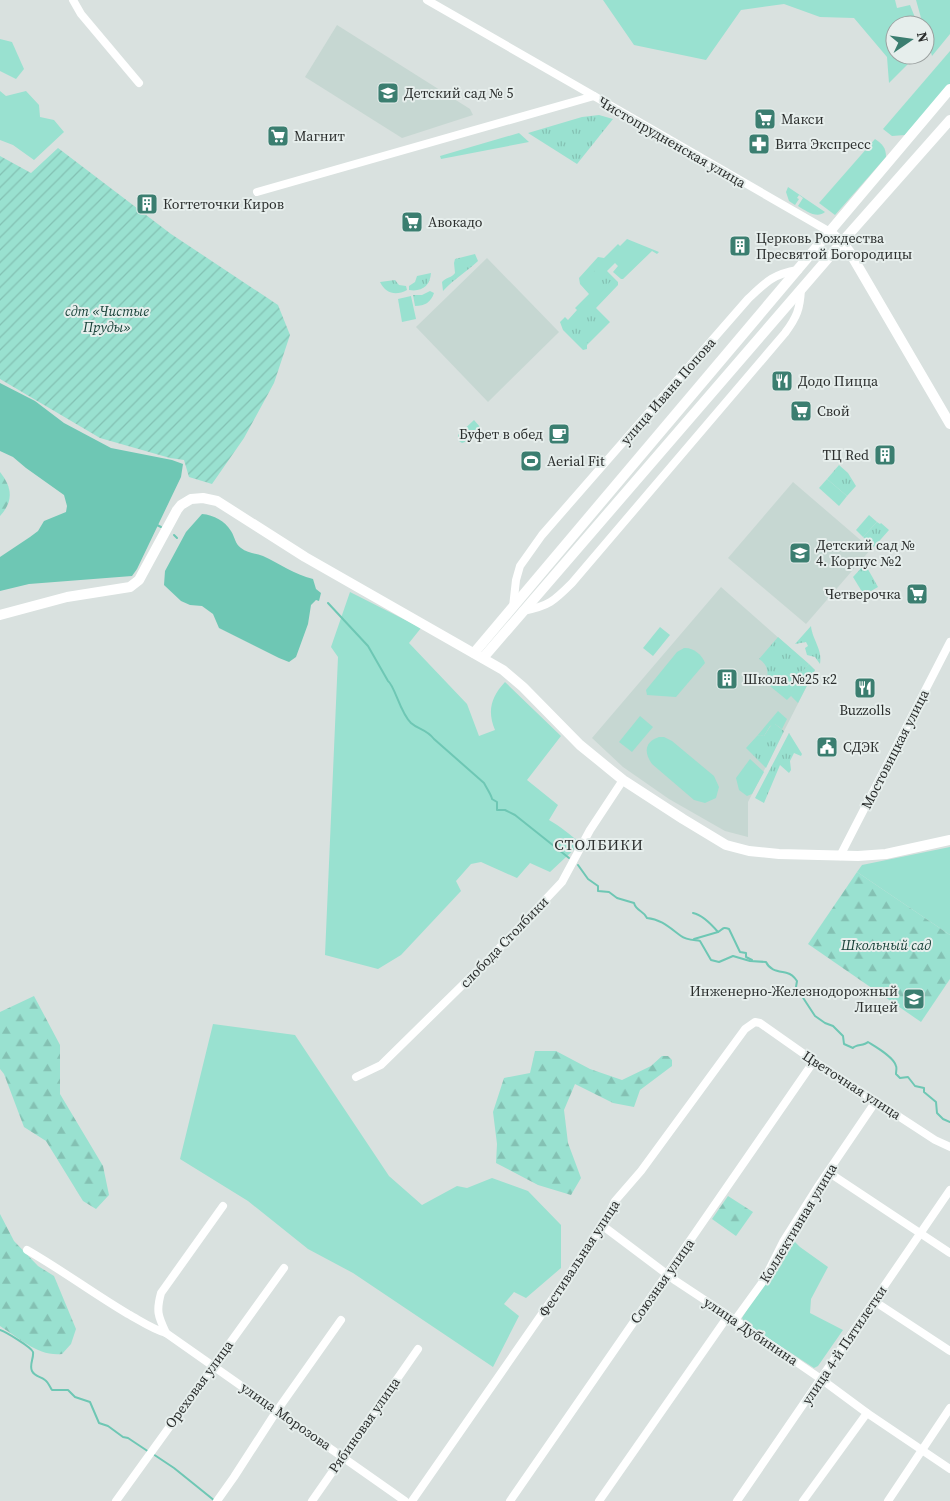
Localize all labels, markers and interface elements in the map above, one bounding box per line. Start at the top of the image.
north arrow [885,15,935,65]
text: N [912,30,934,44]
school or university icon: Детский сад № 5 [376,81,400,105]
place label: Детский сад № 5 [404,83,514,103]
street label: Чистопрудненская улица [594,91,750,193]
supermarket icon: Макси [753,107,777,131]
place label: Макси [781,109,824,129]
supermarket icon: Магнит [266,124,290,148]
place label: Магнит [294,126,345,146]
pharmacy icon: Вита Экспресс [747,132,771,156]
place label: Вита Экспресс [775,134,871,154]
building icon: Когтеточки Киров [135,192,159,216]
place label: Когтеточки Киров [163,194,284,214]
supermarket icon: Авокадо [400,210,424,234]
place label: Авокадо [428,212,483,232]
place label: Церковь Рождества Пресвятой Богородицы [756,228,912,264]
building icon: Церковь Рождества Пресвятой Богородицы [728,234,752,258]
park label: сдт «Чистые Пруды» [65,301,149,337]
street label: улица Ивана Попова [616,332,721,449]
restaurant icon: Додо Пицца [770,369,794,393]
place label: Додо Пицца [798,371,879,391]
supermarket icon: Свой [789,399,813,423]
place label: Свой [817,401,850,421]
cafe icon: Буфет в обед [547,422,571,446]
place label: Буфет в обед [459,424,543,444]
building icon: ТЦ Red [873,443,897,467]
place label: ТЦ Red [822,445,869,465]
sports icon: Aerial Fit [519,449,543,473]
place label: Aerial Fit [547,451,605,471]
place label: Детский сад № 4. Корпус №2 [816,535,915,571]
school or university icon: Детский сад № 4. Корпус №2 [788,541,812,565]
supermarket icon: Четверочка [905,582,929,606]
place label: Четверочка [825,584,902,604]
building icon: Школа №25 к2 [715,667,739,691]
place label: Школа №25 к2 [743,669,837,689]
restaurant icon: Buzzolls [853,676,877,700]
street label: Мостовицкая улица [856,685,934,812]
place label: Buzzolls [839,700,891,720]
public building icon: СДЭК [815,735,839,759]
place label: СДЭК [843,737,880,757]
district label: СТОЛБИКИ [554,834,644,855]
street label: слобода Столбики [455,892,553,992]
park label: Школьный сад [840,935,931,955]
place label: Инженерно-Железнодорожный Лицей [690,981,898,1017]
school or university icon: Инженерно-Железнодорожный Лицей [902,987,926,1011]
street label: Цветочная улица [799,1046,906,1125]
street label: Коллективная улица [754,1159,842,1287]
street label: Фестивальная улица [534,1195,625,1321]
street label: Союзная улица [625,1234,699,1328]
street label: улица 4-й Пятилетки [797,1281,891,1409]
street label: улица Дубинина [700,1292,803,1371]
street label: Ореховая улица [160,1335,238,1432]
street label: Рябиновая улица [323,1372,405,1477]
street label: улица Морозова [237,1377,336,1455]

